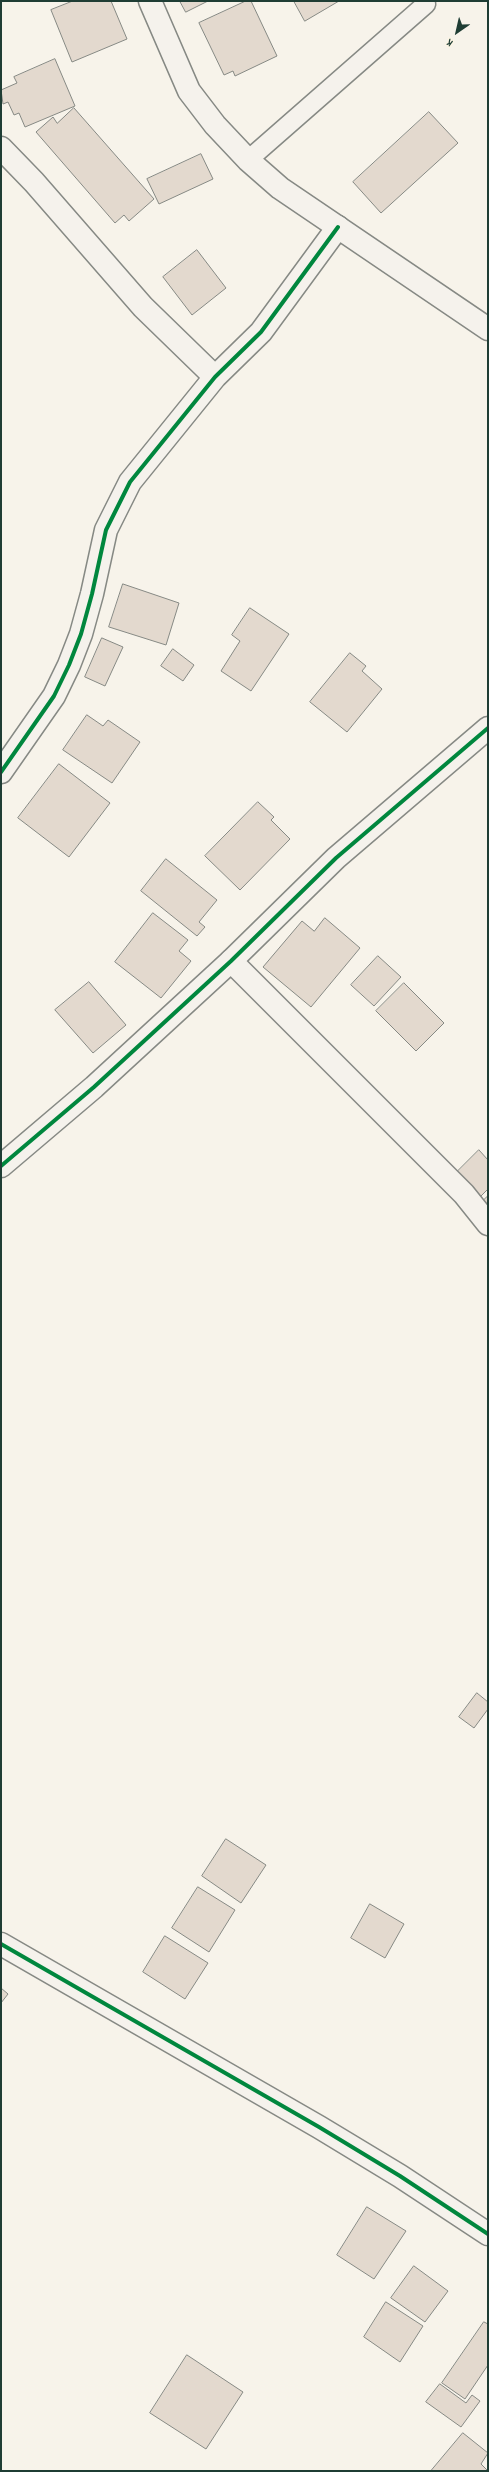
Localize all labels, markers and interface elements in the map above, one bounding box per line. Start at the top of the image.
north arrow [437,12,477,52]
text: K [444,34,457,50]

